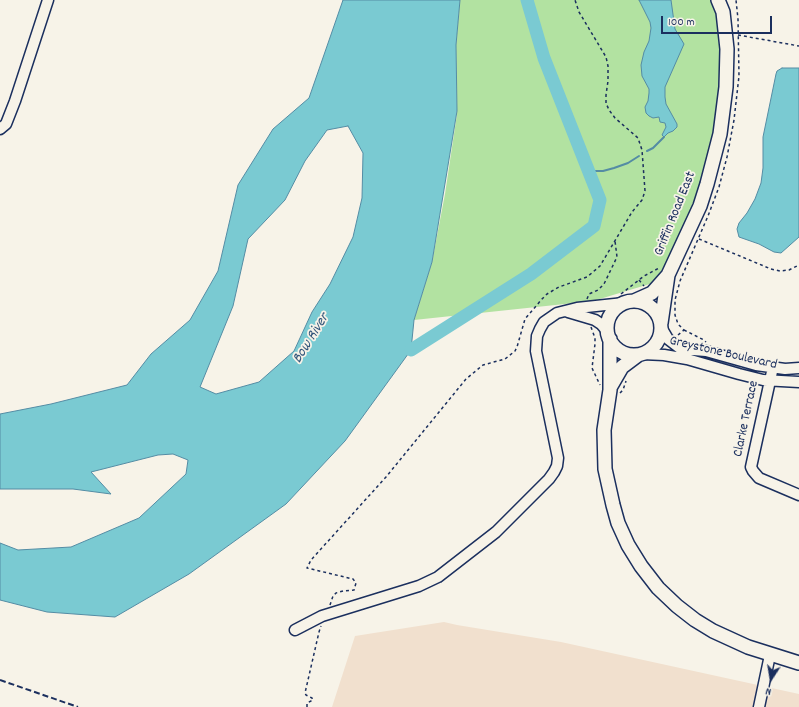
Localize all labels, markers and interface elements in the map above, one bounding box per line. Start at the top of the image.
scale bar [663,8,774,34]
text: 100 m [668,14,695,31]
street label: Griffin Road East [651,169,701,259]
water label: Bow River [290,311,334,367]
street label: Greystone Boulevard [668,333,778,375]
street label: Clarke Terrace [731,379,763,459]
north arrow [751,659,791,699]
text: N [764,682,773,699]

